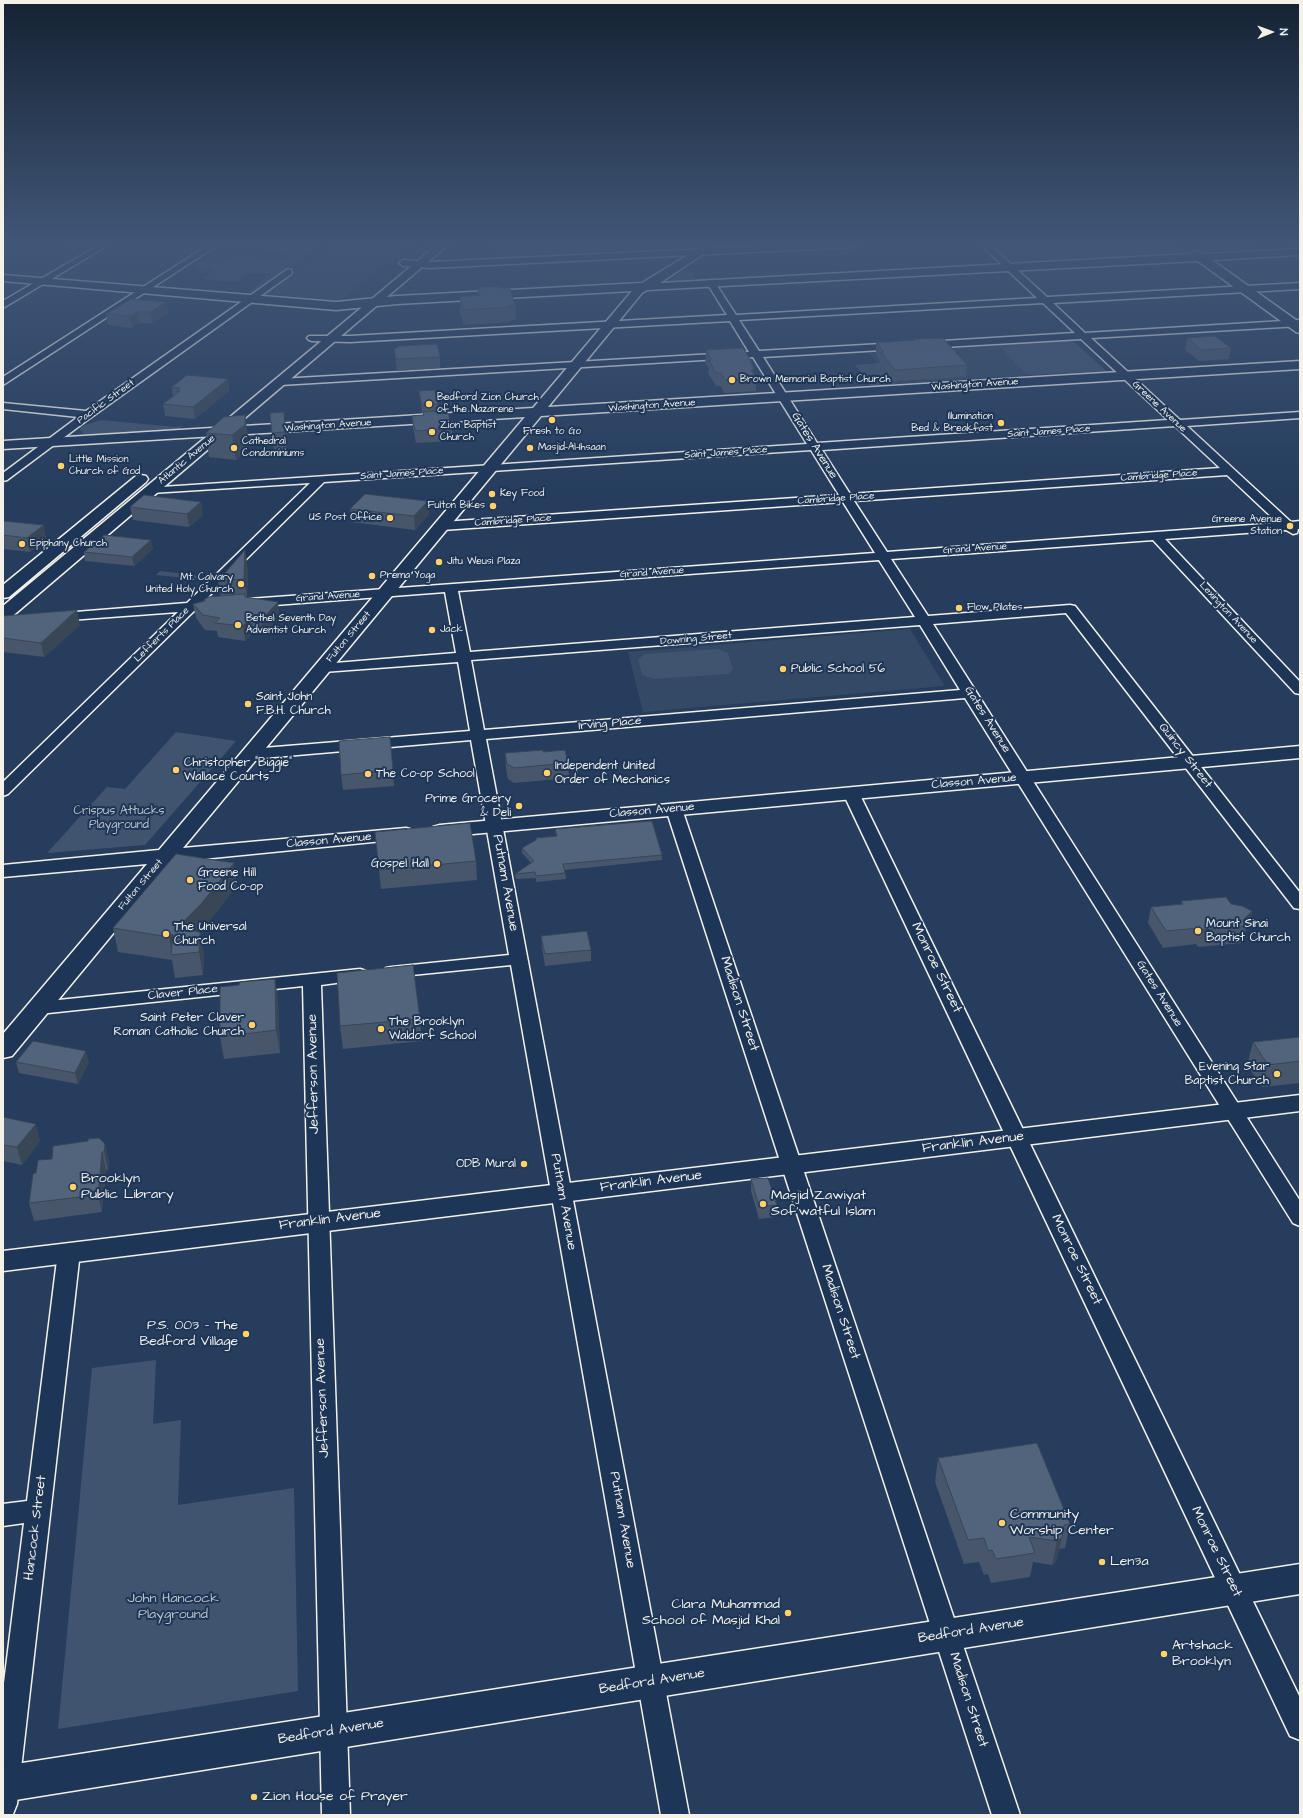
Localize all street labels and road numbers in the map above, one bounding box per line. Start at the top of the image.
street label: Washington Avenue [931,376,1019,394]
street label: Pacific Street [75,377,137,427]
street label: Greene Avenue [1129,379,1189,435]
street label: Washington Avenue [608,397,696,415]
street label: Gates Avenue [788,410,840,482]
street label: Washington Avenue [284,417,372,435]
street label: Saint James Place [1007,423,1091,441]
street label: Atlantic Avenue [156,433,218,487]
street label: Saint James Place [684,444,768,462]
street label: Saint James Place [360,465,444,483]
street label: Cambridge Place [1120,467,1198,485]
street label: Cambridge Place [797,490,875,508]
street label: Cambridge Place [474,512,552,530]
street label: Grand Avenue [943,541,1007,557]
street label: Grand Avenue [620,565,684,581]
street label: Lexington Avenue [1196,580,1260,646]
street label: Grand Avenue [296,589,360,605]
street label: Lefferts Place [132,605,192,665]
street label: Fulton Street [324,609,374,665]
street label: Downing Street [660,630,732,648]
street label: Gates Avenue [961,684,1013,756]
street label: Irving Place [578,714,642,734]
street label: Quincy Street [1155,721,1215,791]
street label: Classon Avenue [931,771,1017,793]
street label: Classon Avenue [609,800,695,822]
street label: Classon Avenue [286,830,372,852]
street label: Putnam Avenue [488,833,522,933]
street label: Fulton Street [116,857,166,913]
street label: Monroe Street [907,920,965,1016]
street label: Madison Street [716,954,762,1054]
street label: Gates Avenue [1133,958,1185,1030]
street label: Claver Place [147,982,219,1004]
street label: Jefferson Avenue [305,1014,323,1134]
street label: Franklin Avenue [921,1128,1025,1158]
street label: Putnam Avenue [546,1152,580,1252]
street label: Franklin Avenue [599,1167,703,1197]
street label: Franklin Avenue [278,1205,382,1235]
street label: Monroe Street [1047,1212,1105,1308]
street label: Madison Street [817,1262,863,1362]
street label: Jefferson Avenue [313,1338,333,1458]
street label: Putnam Avenue [605,1470,639,1570]
street label: Hancock Street [21,1475,51,1581]
street label: Monroe Street [1187,1504,1245,1600]
street label: Bedford Avenue [917,1614,1025,1648]
street label: Madison Street [945,1650,991,1750]
street label: Bedford Avenue [598,1665,706,1699]
street label: Bedford Avenue [277,1715,385,1749]

